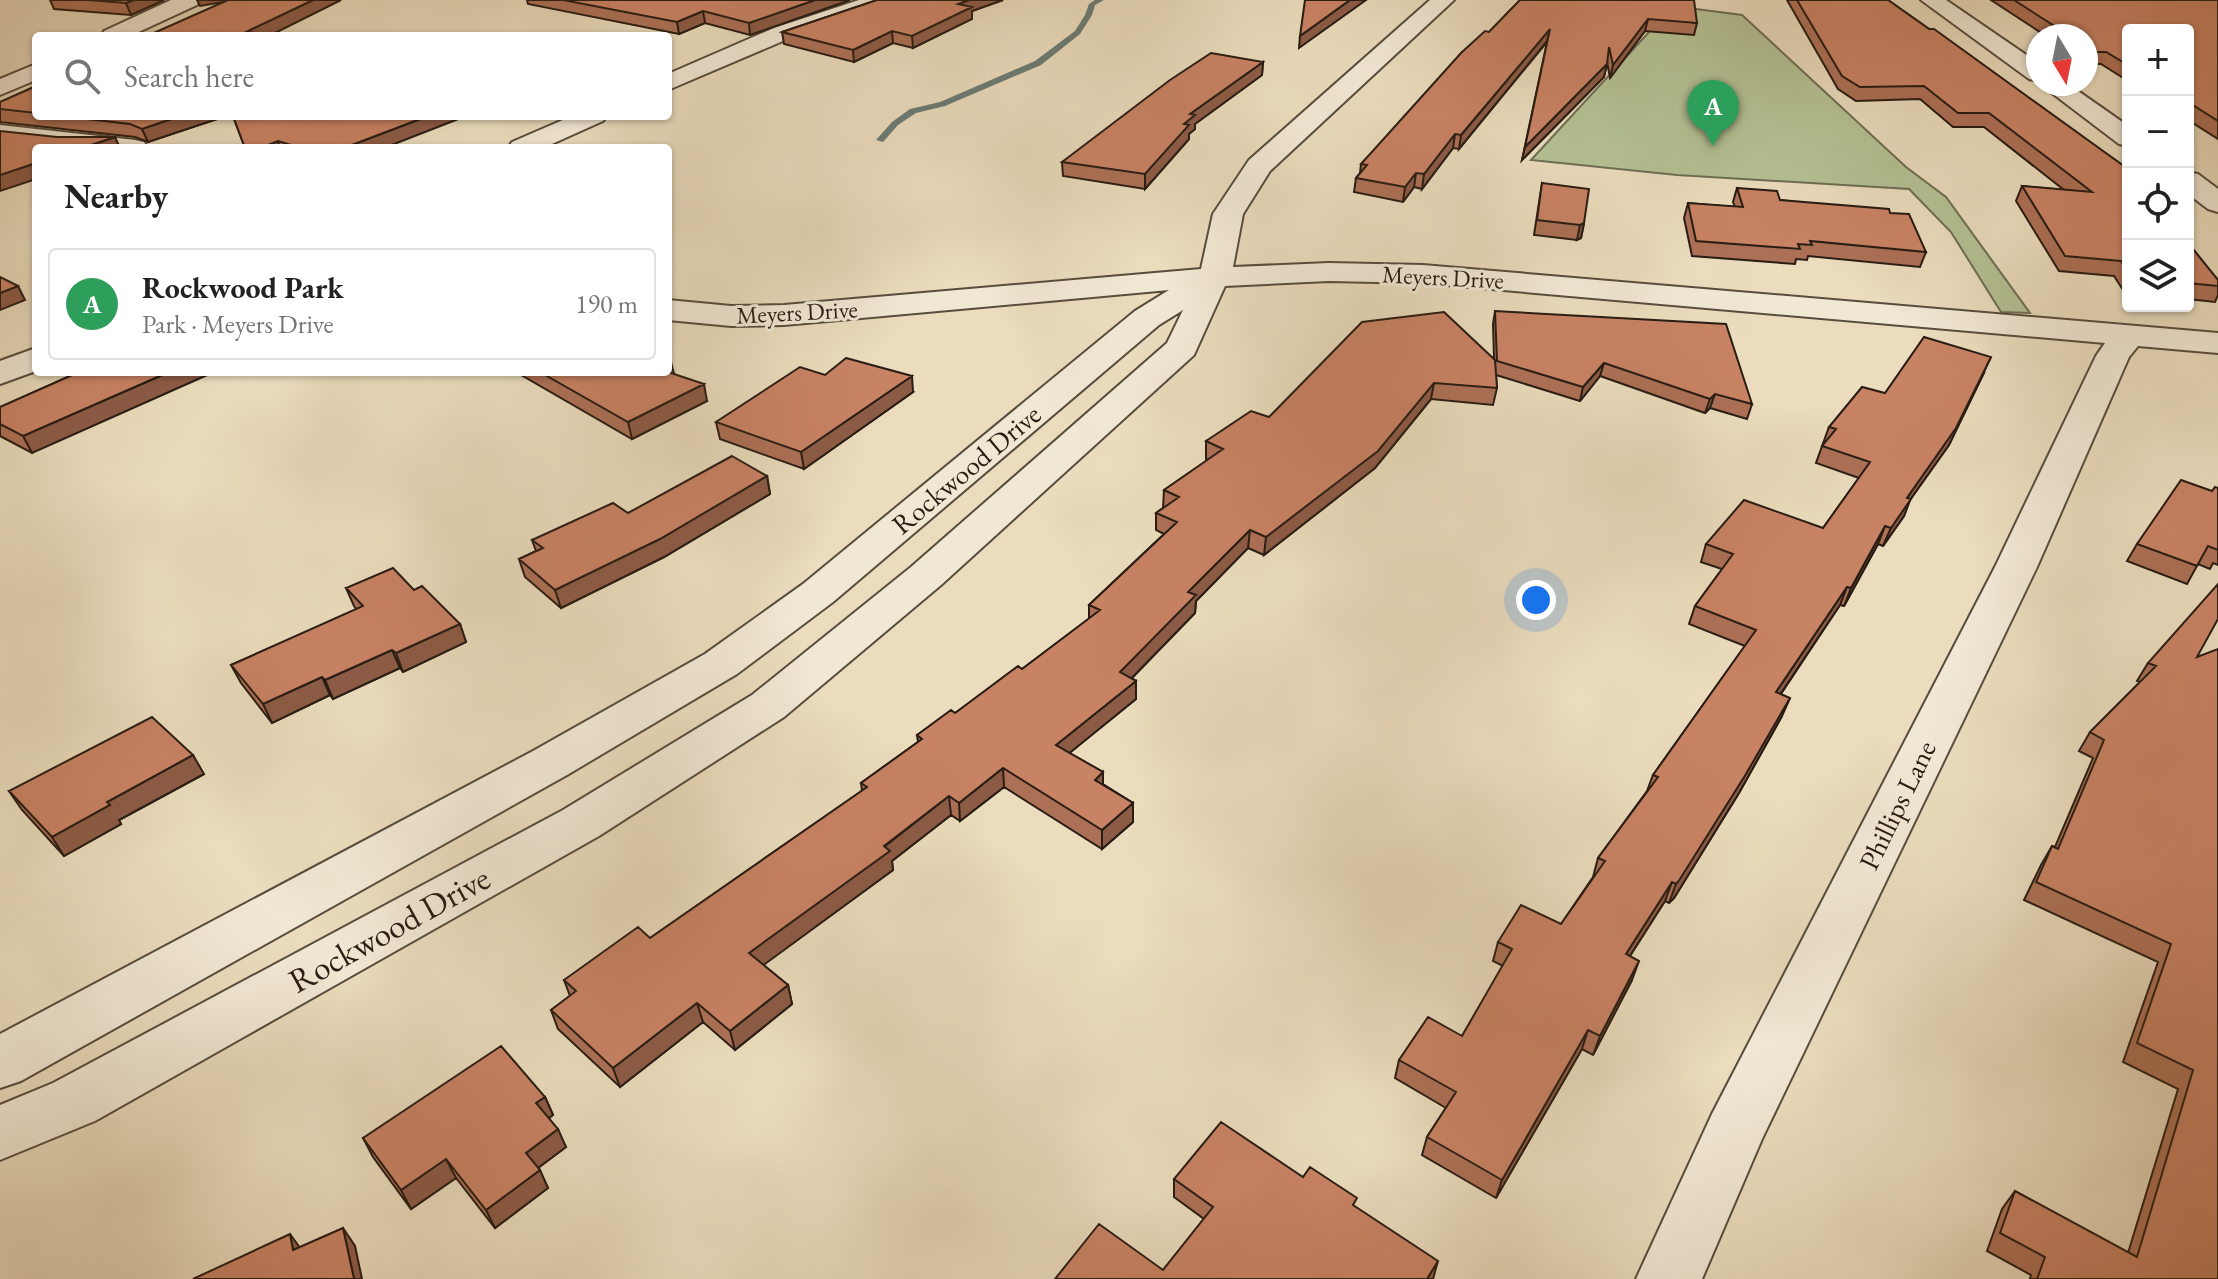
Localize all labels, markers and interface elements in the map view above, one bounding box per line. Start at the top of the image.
north arrow [2026,24,2098,96]
map controls [2122,24,2194,312]
button: + [2122,24,2194,96]
search box [32,32,672,120]
icon: search [60,54,104,98]
text: Search here [124,57,254,96]
pin: A [1687,80,1739,146]
button: − [2122,96,2194,168]
button: locate [2122,168,2194,240]
text: Nearby [64,174,168,218]
button: layers [2122,240,2194,312]
street label: Meyers Drive [1381,258,1505,296]
text: Rockwood Park [142,268,344,307]
text: A [83,287,101,321]
text: 190 m [575,287,638,321]
street label: Meyers Drive [735,293,859,331]
text: Park · Meyers Drive [142,307,334,341]
street label: Rockwood Drive [884,396,1048,542]
your location [1516,580,1556,620]
street label: Phillips Lane [1850,734,1944,876]
street label: Rockwood Drive [281,856,497,1002]

